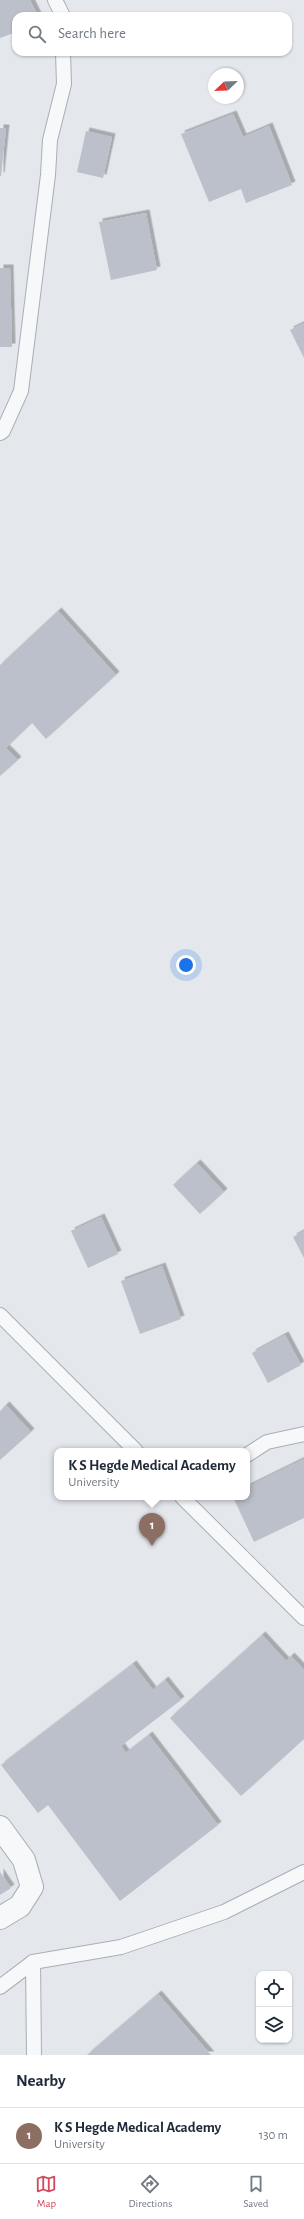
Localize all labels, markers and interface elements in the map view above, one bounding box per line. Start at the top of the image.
search box [12,12,292,56]
icon: search [26,23,48,45]
text: Search here [58,26,126,41]
north arrow [208,68,244,104]
your location [176,955,196,975]
popup [54,1448,250,1500]
text: K S Hegde Medical Academy [68,1458,236,1473]
text: University [68,1476,119,1489]
pin: 1 [139,1513,165,1546]
map controls [256,1971,292,2043]
button: locate [256,1971,292,2007]
button: layers [256,2007,292,2043]
text: Nearby [16,2072,66,2089]
text: K S Hegde Medical Academy [54,2120,221,2135]
text: 1 [27,2129,31,2142]
text: 130 m [259,2129,288,2142]
text: University [54,2138,105,2151]
tab: Map [35,2173,57,2210]
tab: Directions [128,2173,172,2210]
tab: Saved [243,2173,268,2210]

